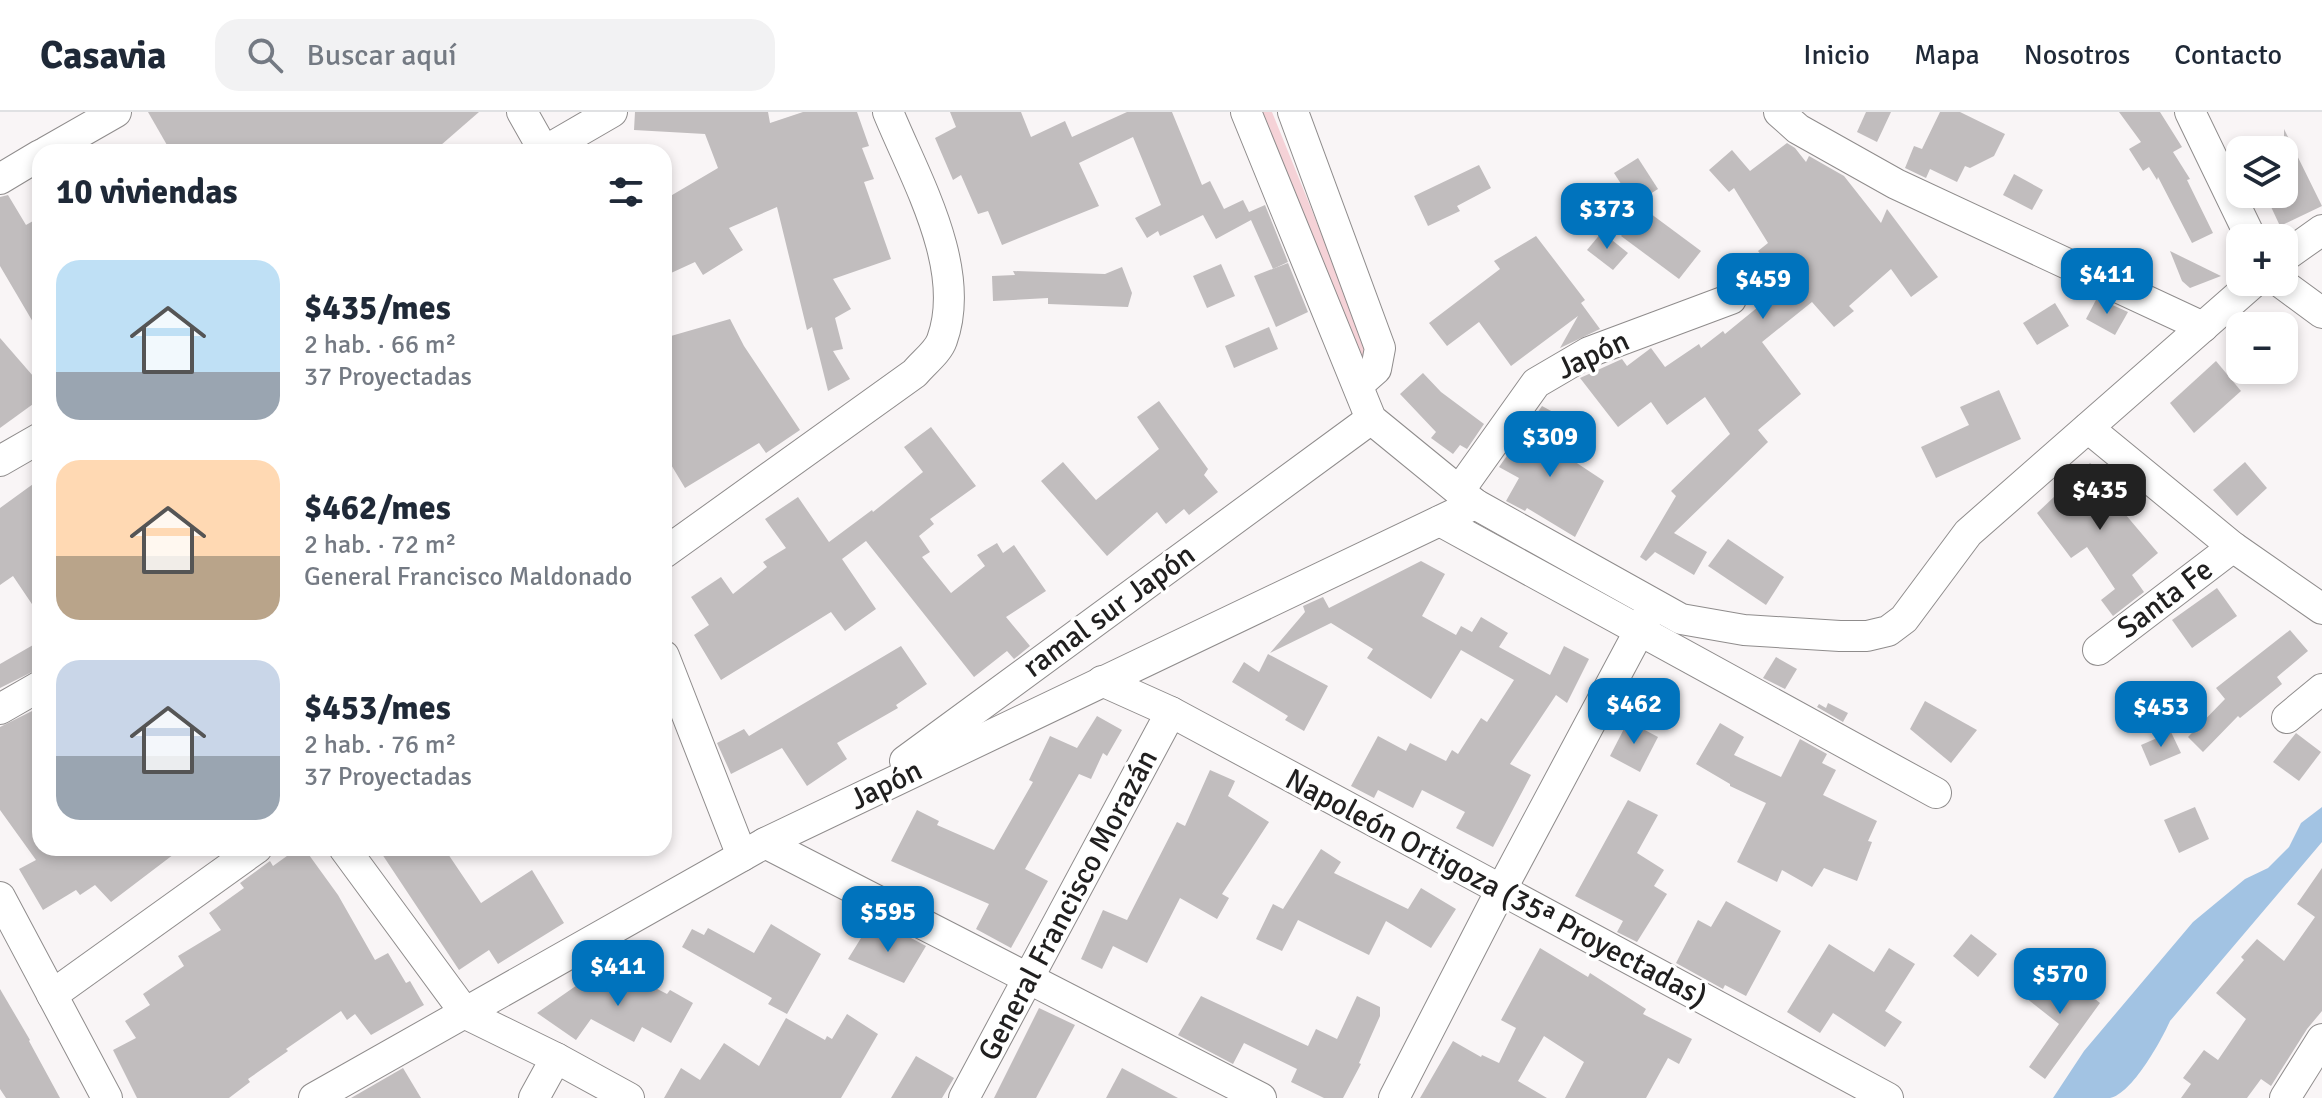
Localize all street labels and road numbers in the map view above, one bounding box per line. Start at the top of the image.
street label: Japón [1551,322,1635,388]
street label: ramal sur Japón [1016,536,1202,686]
street label: Santa Fe [2110,551,2220,647]
street label: General Francisco Morazán [970,743,1166,1067]
street label: Japón [844,752,928,818]
street label: Napoleón Ortigoza (35ª Proyectadas) [1279,761,1713,1015]

